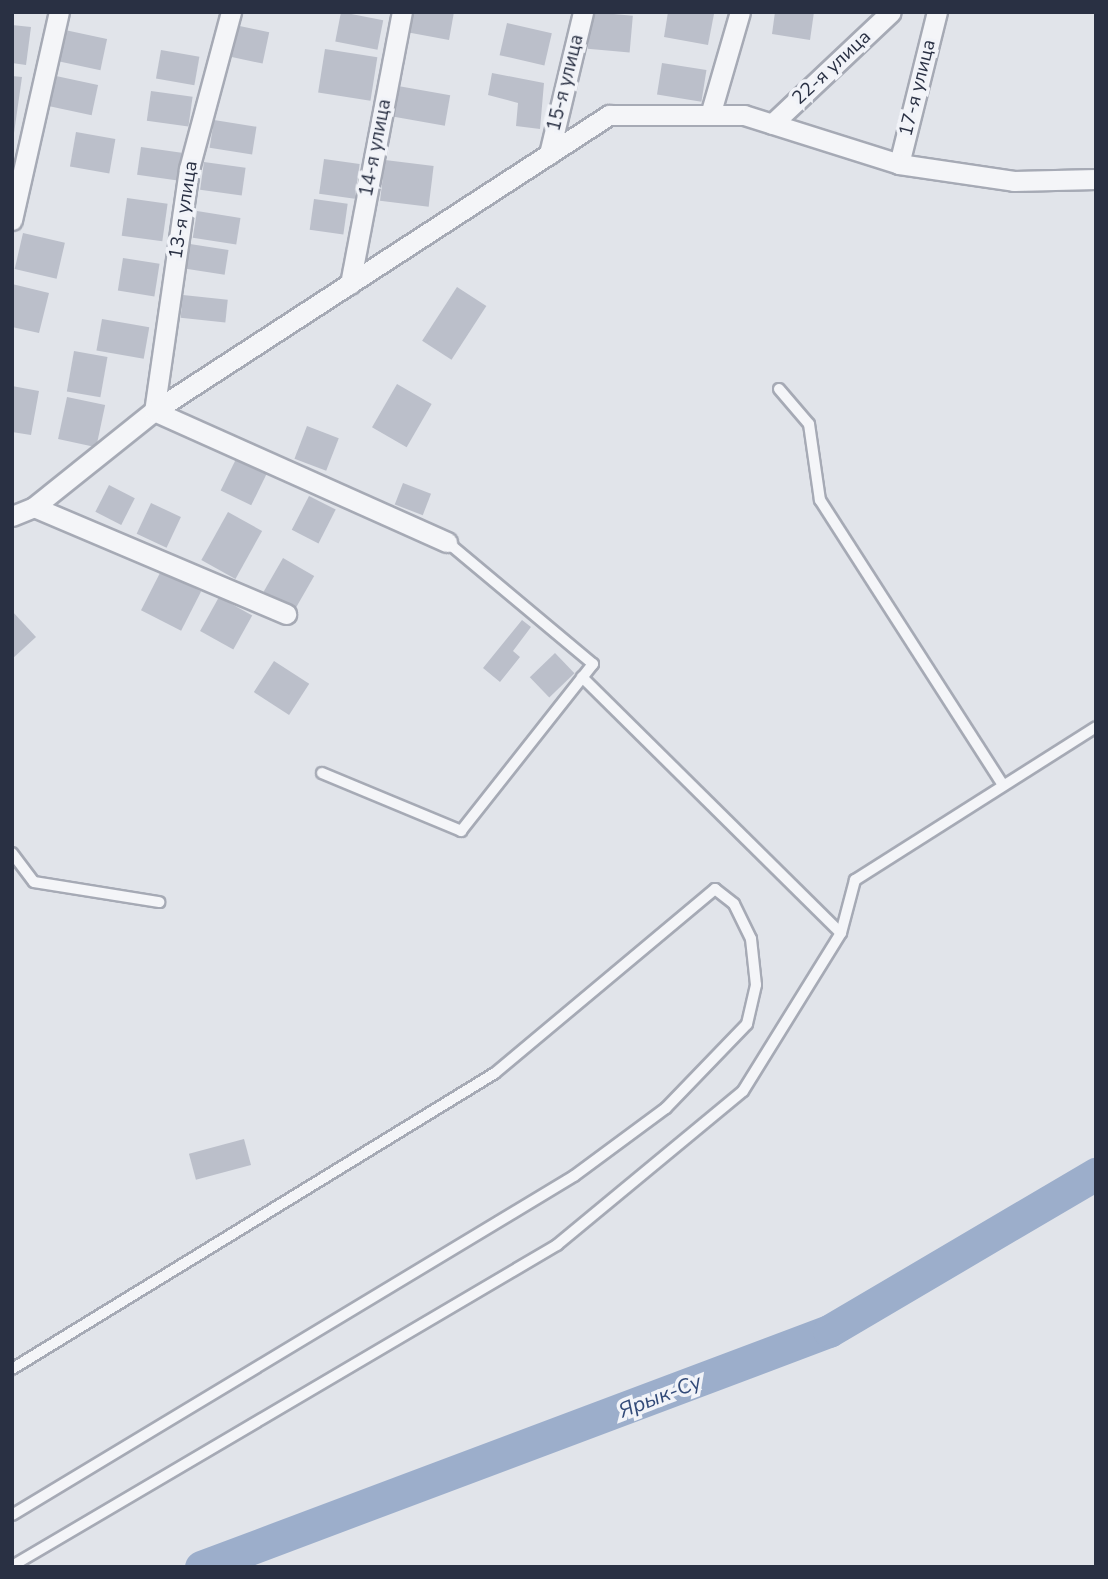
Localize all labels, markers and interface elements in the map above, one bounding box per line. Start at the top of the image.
street label: 22-я улица [788,26,876,110]
street label: 15-я улица [543,32,589,134]
street label: 17-я улица [895,37,941,139]
street label: 14-я улица [355,97,397,199]
street label: 13-я улица [165,159,203,261]
water label: Ярык-Су [615,1369,705,1423]

